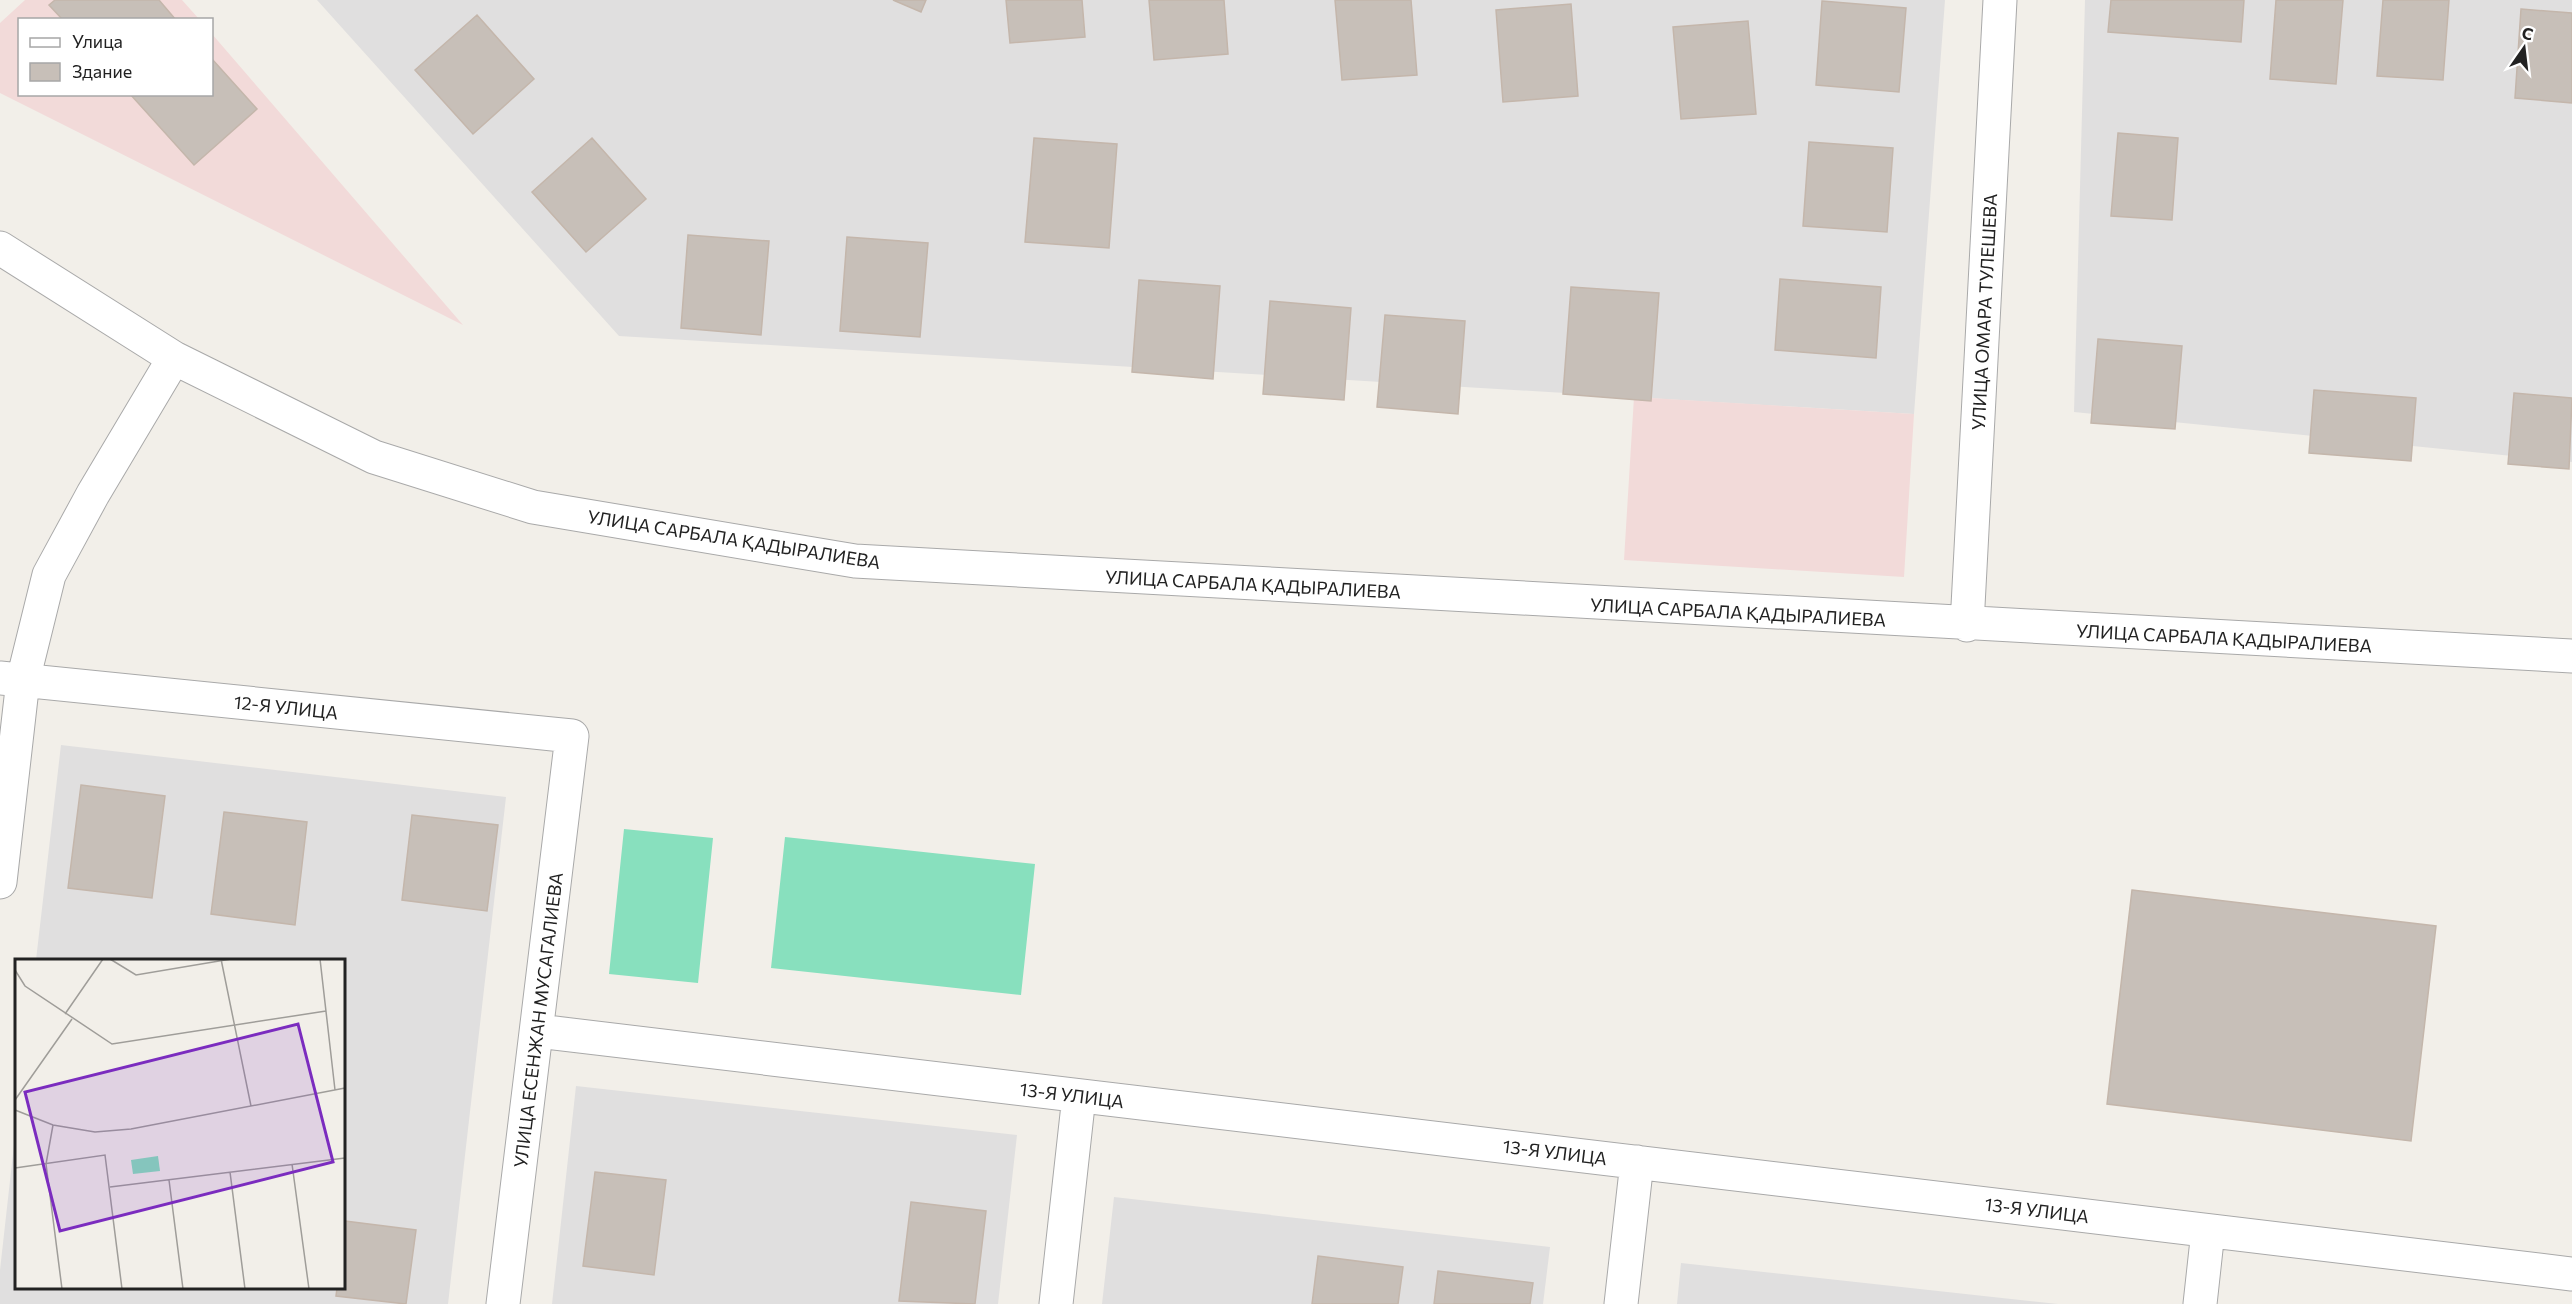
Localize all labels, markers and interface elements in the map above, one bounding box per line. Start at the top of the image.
legend [18,18,213,96]
north arrow [2494,18,2554,78]
text: С [2520,22,2535,44]
text: Улица [72,30,123,52]
text: Здание [72,60,132,82]
street label: УЛИЦА ОМАРА ТУЛЕШЕВА [1967,193,2001,431]
street label: УЛИЦА САРБАЛА ҚАДЫРАЛИЕВА [586,505,882,573]
street label: УЛИЦА САРБАЛА ҚАДЫРАЛИЕВА [1105,565,1401,603]
street label: УЛИЦА САРБАЛА ҚАДЫРАЛИЕВА [1590,593,1886,631]
street label: УЛИЦА САРБАЛА ҚАДЫРАЛИЕВА [2076,619,2372,657]
street label: 12-Я УЛИЦА [233,691,339,723]
street label: УЛИЦА ЕСЕНЖАН МУСАГАЛИЕВА [509,871,567,1169]
inset map [15,959,345,1289]
street label: 13-Я УЛИЦА [1019,1078,1125,1112]
street label: 13-Я УЛИЦА [1502,1135,1608,1169]
street label: 13-Я УЛИЦА [1984,1193,2090,1227]

